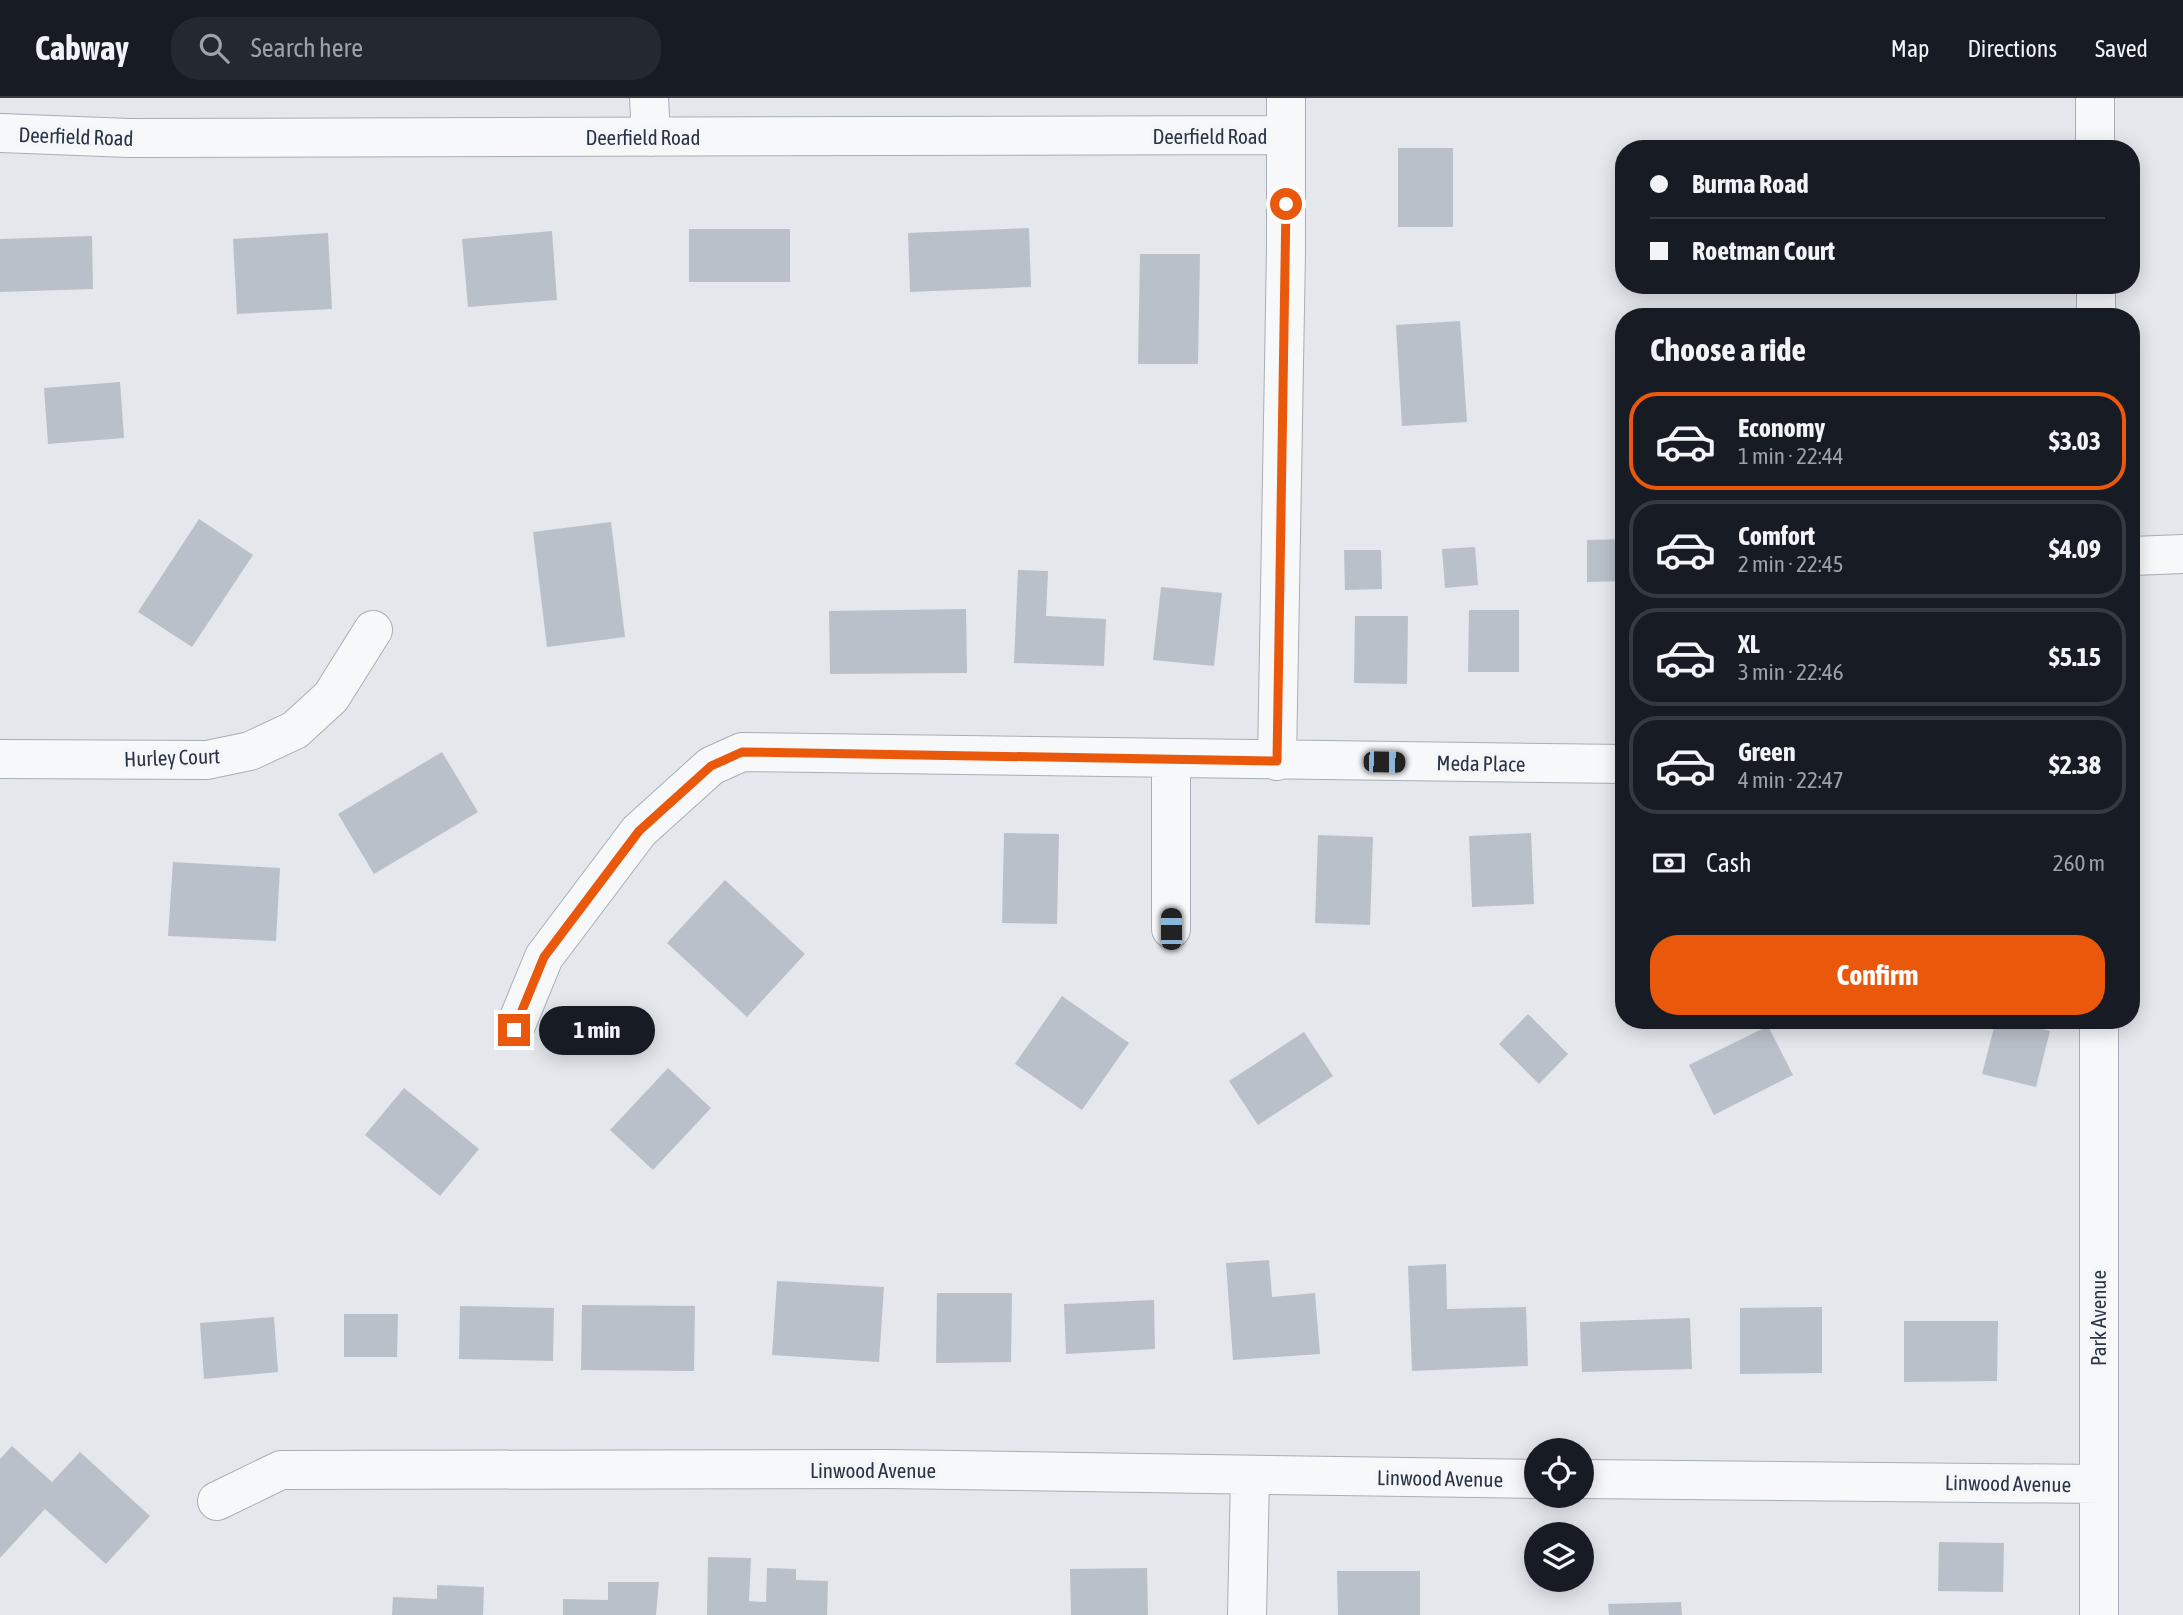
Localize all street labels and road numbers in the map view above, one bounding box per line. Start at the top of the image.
street label: Deerfield Road [18,122,134,150]
street label: Deerfield Road [1152,124,1268,148]
street label: Deerfield Road [585,125,701,149]
street label: Hurley Court [123,743,221,771]
street label: Meda Place [1436,750,1526,776]
street label: Park Avenue [2086,1270,2110,1366]
street label: Linwood Avenue [810,1458,936,1482]
street label: Linwood Avenue [1377,1465,1503,1491]
street label: Linwood Avenue [1945,1470,2071,1496]

